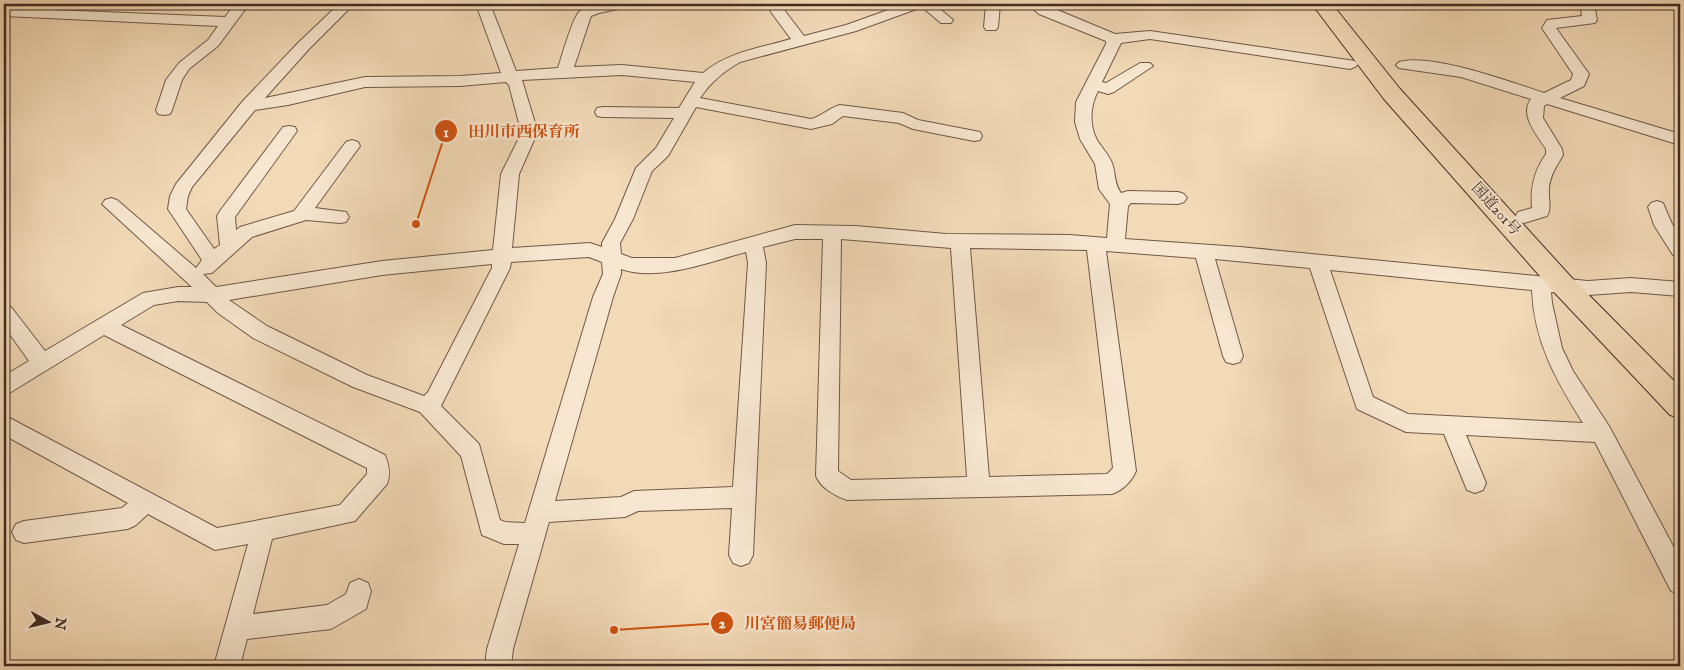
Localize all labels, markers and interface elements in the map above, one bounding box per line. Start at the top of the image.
callout: 田川市西保育所 [433,116,590,147]
text: 1 [443,123,449,142]
text: 田川市西保育所 [468,123,580,143]
street label: 国道201号 [1467,179,1525,239]
north arrow [22,598,72,648]
callout: 川宮簡易郵便局 [709,608,866,639]
text: 2 [718,614,726,633]
text: N [50,615,70,631]
text: 川宮簡易郵便局 [744,615,856,635]

